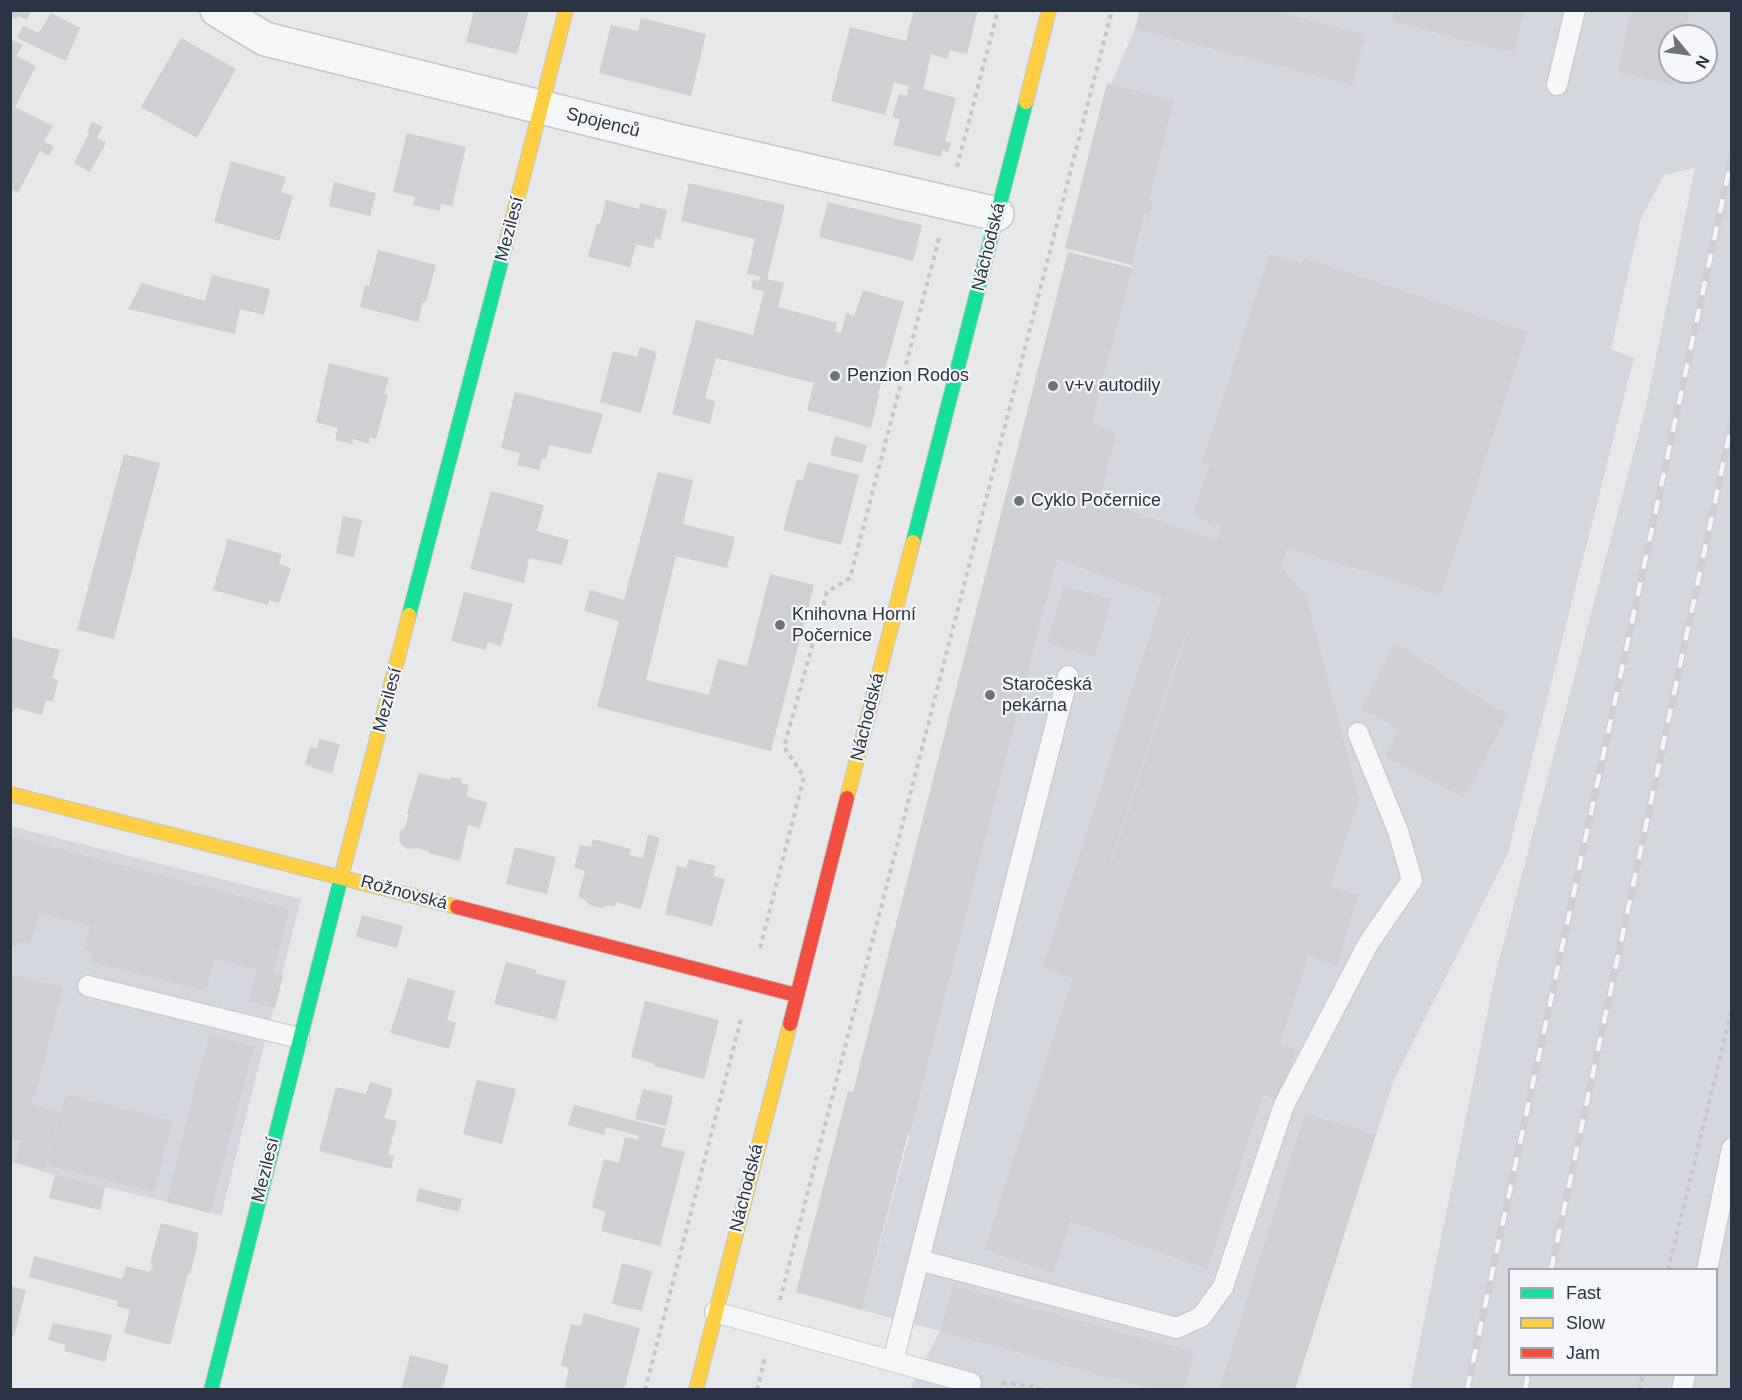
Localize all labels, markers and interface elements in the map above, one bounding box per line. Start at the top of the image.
north arrow [1658,24,1718,84]
text: N [1692,53,1713,71]
street label: Spojenců [564,103,642,143]
street label: Mezilesí [491,194,529,264]
street label: Náchodská [968,201,1010,293]
place label: Penzion Rodos [847,365,969,387]
marker: Penzion Rodos [828,369,842,383]
place label: v+v autodily [1065,375,1161,397]
marker: v+v autodily [1046,379,1060,393]
place label: Cyklo Počernice [1031,490,1161,512]
marker: Cyklo Počernice [1012,494,1026,508]
place label: Knihovna Horní Počernice [792,604,916,646]
marker: Knihovna Horní Počernice [773,618,787,632]
street label: Mezilesí [369,665,407,735]
street label: Náchodská [847,671,889,763]
place label: Staročeská pekárna [1002,674,1092,716]
marker: Staročeská pekárna [983,688,997,702]
street label: Rožnovská [358,871,450,915]
street label: Mezilesí [248,1135,284,1205]
street label: Náchodská [726,1142,768,1234]
legend [1508,1268,1718,1376]
text: Fast [1566,1283,1601,1303]
text: Slow [1566,1313,1605,1333]
text: Jam [1566,1343,1600,1363]

